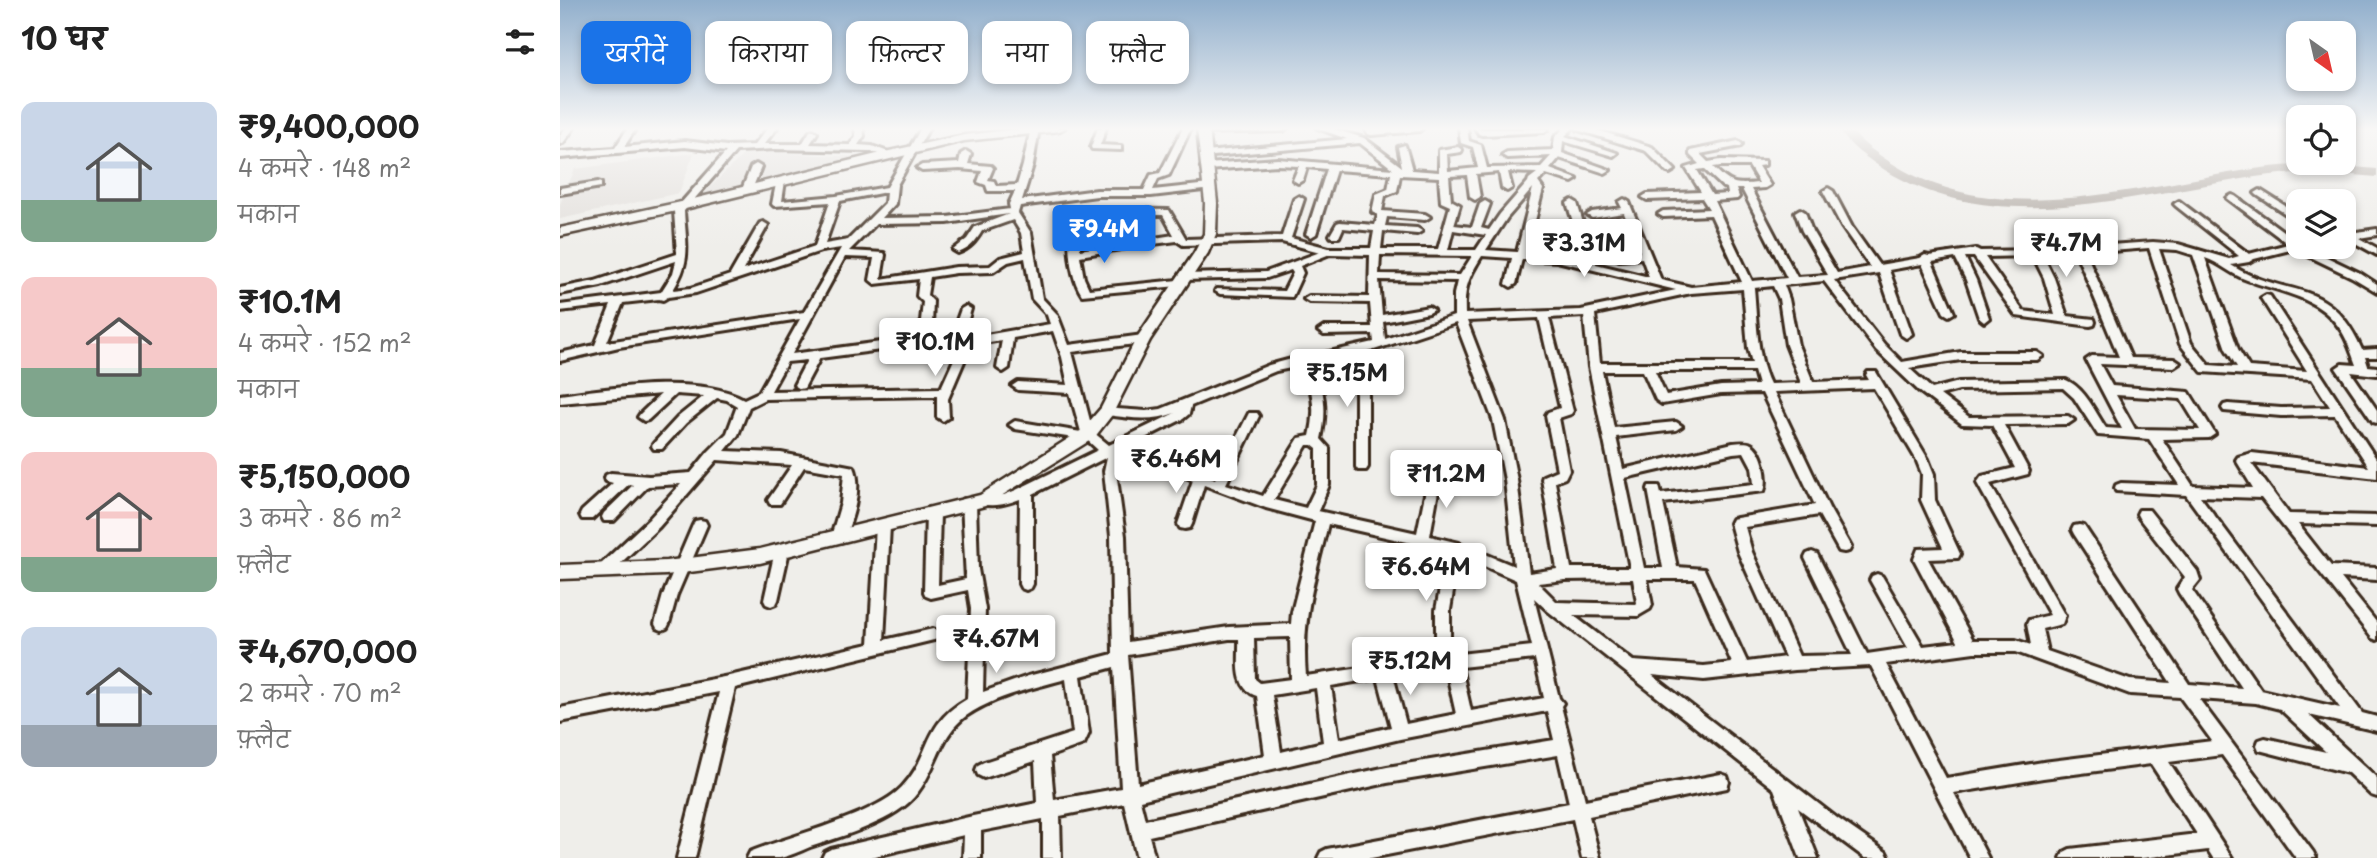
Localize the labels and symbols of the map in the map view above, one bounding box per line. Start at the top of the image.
north arrow [2286,21,2356,91]
pin: ₹9.4M [1055,205,1153,265]
pin: ₹3.31M [1527,219,1641,279]
pin: ₹4.7M [2017,219,2115,279]
pin: ₹10.1M [878,318,992,378]
pin: ₹5.15M [1290,350,1404,409]
pin: ₹6.46M [1119,435,1233,495]
pin: ₹11.2M [1389,450,1503,510]
pin: ₹6.64M [1369,544,1483,603]
pin: ₹4.67M [939,616,1053,675]
pin: ₹5.12M [1353,638,1467,697]

